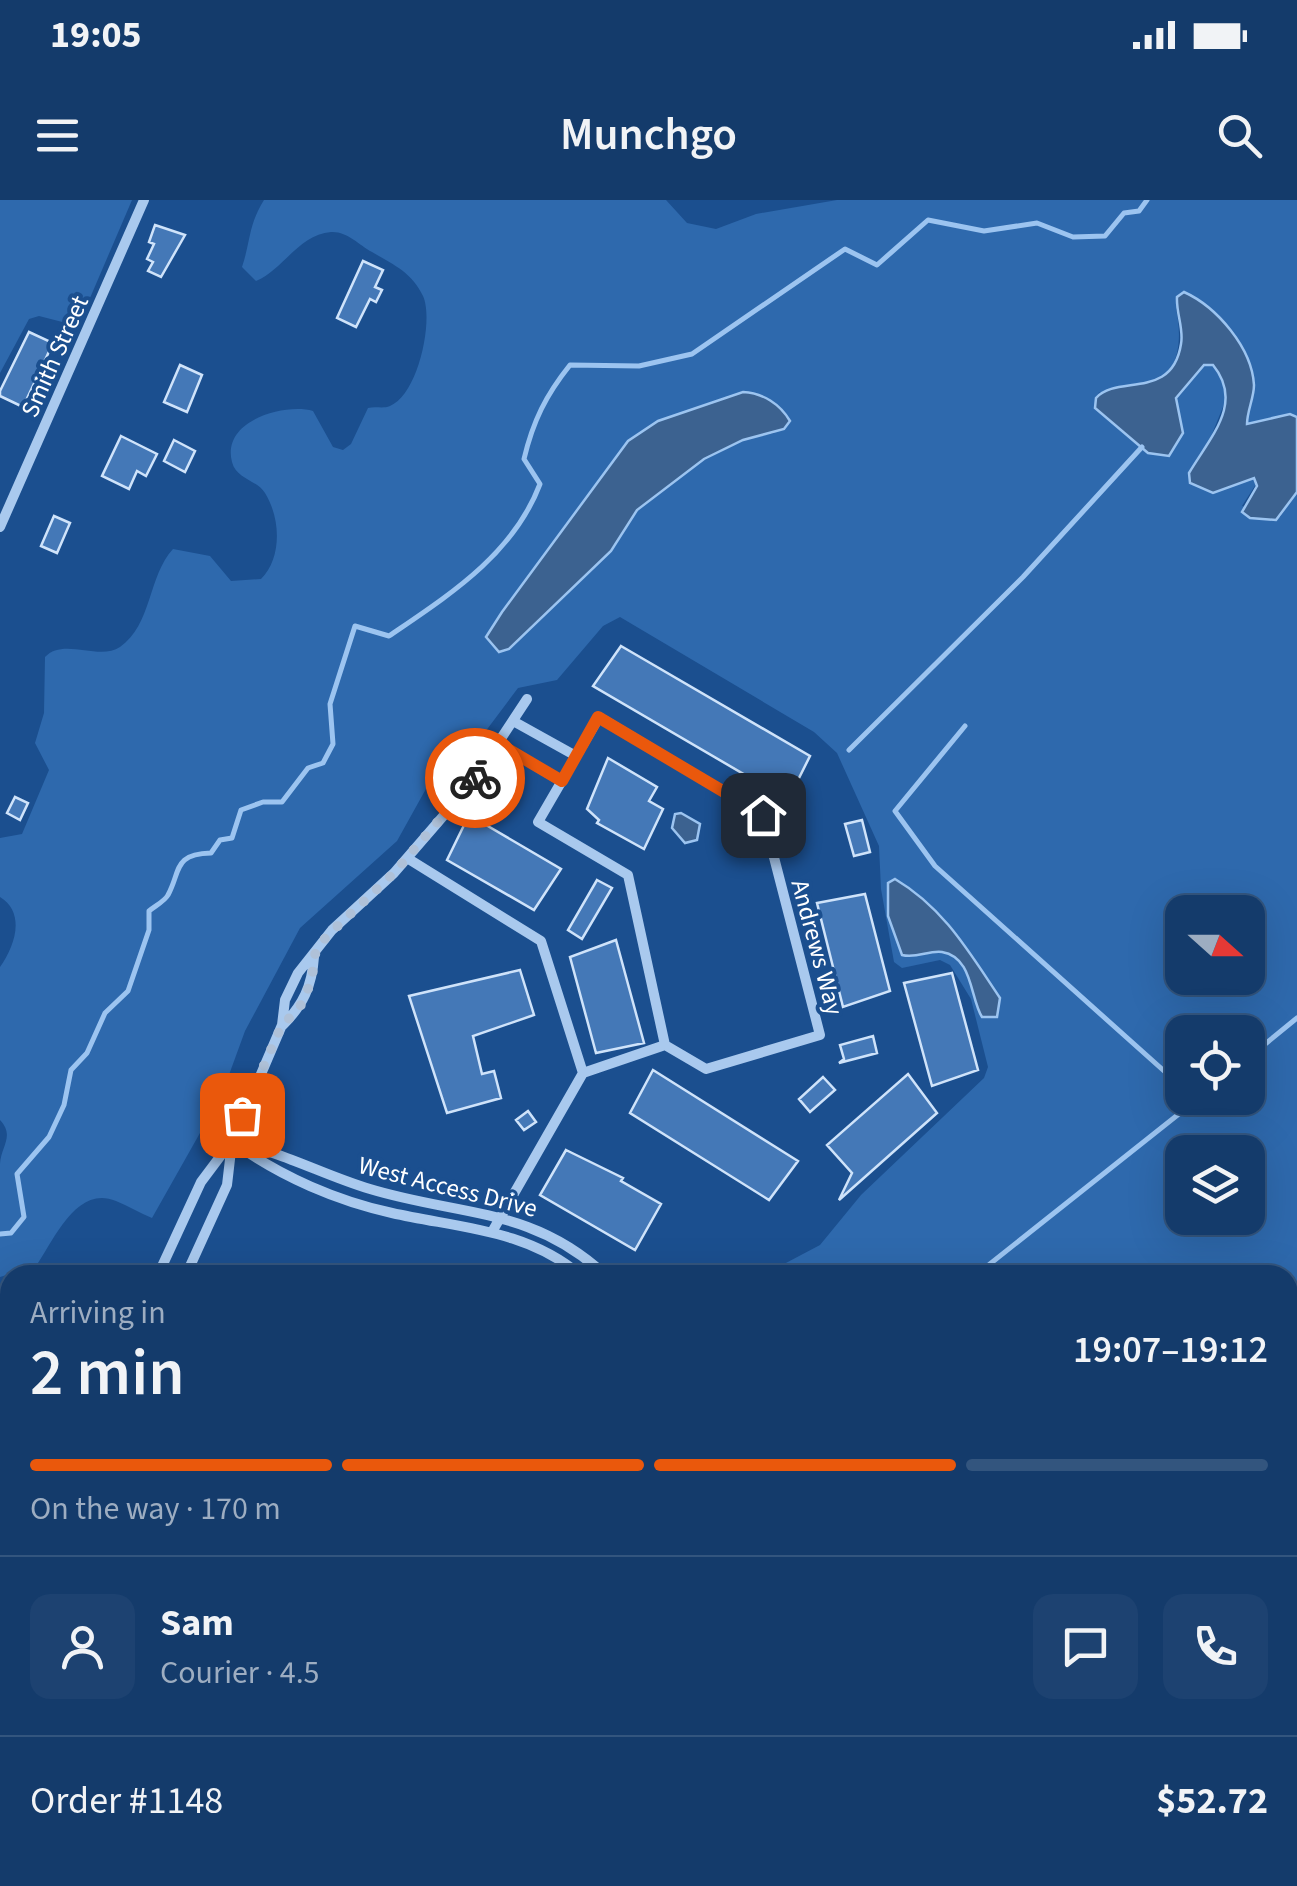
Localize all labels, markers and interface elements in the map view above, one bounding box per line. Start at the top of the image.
text: 19:05 [50,8,142,62]
text: Munchgo [560,103,737,167]
icon: menu [30,108,85,163]
icon: search [1212,108,1267,163]
street label: Smith Street [12,289,98,423]
courier [425,728,525,828]
icon: bike [448,751,503,806]
pin [721,773,806,858]
icon: home [736,788,791,843]
street label: Andrews Way [782,875,852,1019]
north arrow [1165,895,1265,995]
map controls [1165,895,1265,1235]
button: locate [1165,1015,1265,1115]
pin [200,1073,285,1158]
icon: bag [215,1088,270,1143]
button: layers [1165,1135,1265,1235]
street label: West Access Drive [354,1147,541,1227]
text: Arriving in [30,1290,166,1336]
text: 19:07–19:12 [1073,1323,1268,1377]
text: 2 min [30,1327,185,1420]
text: On the way · 170 m [30,1486,281,1532]
button: person [30,1594,135,1699]
button: chat [1033,1594,1138,1699]
button: phone [1163,1594,1268,1699]
text: Sam [160,1596,234,1650]
text: Courier · 4.5 [160,1650,320,1696]
text: Order #1148 [30,1774,223,1828]
text: $52.72 [1156,1774,1268,1828]

